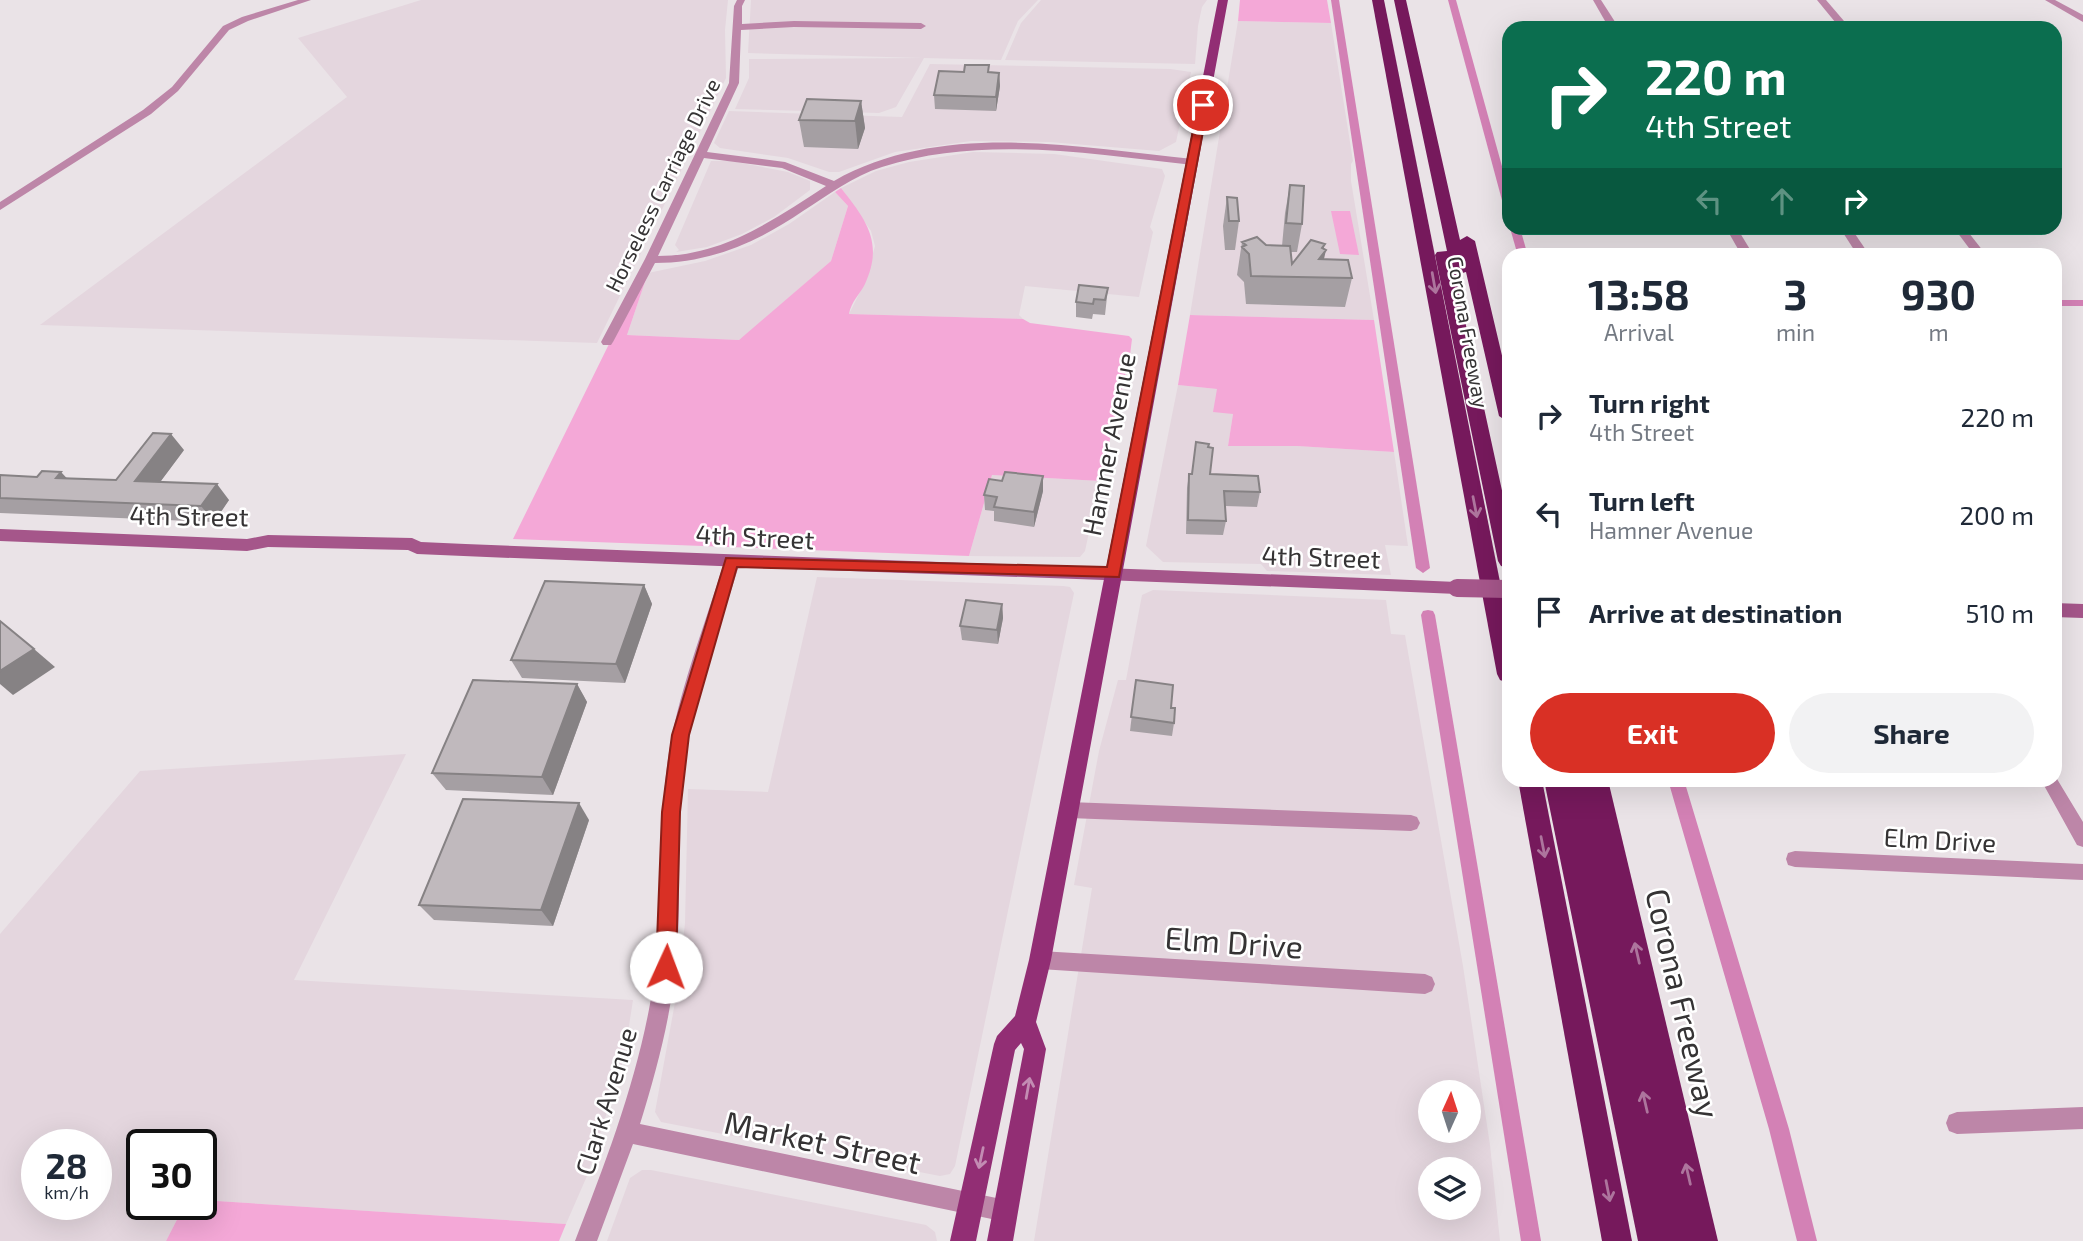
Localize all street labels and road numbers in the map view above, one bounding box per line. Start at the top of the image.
street label: Horseless Carriage Drive [599,74,725,296]
street label: Corona Freeway [1443,254,1495,410]
street label: Hamner Avenue [1075,350,1141,538]
street label: 4th Street [129,498,249,532]
street label: 4th Street [695,517,815,555]
street label: 4th Street [1261,538,1381,574]
street label: Elm Drive [1883,821,1997,857]
street label: Corona Freeway [1639,884,1729,1122]
street label: Elm Drive [1164,917,1304,965]
street label: Clark Avenue [568,1024,642,1178]
street label: Market Street [721,1102,925,1180]

